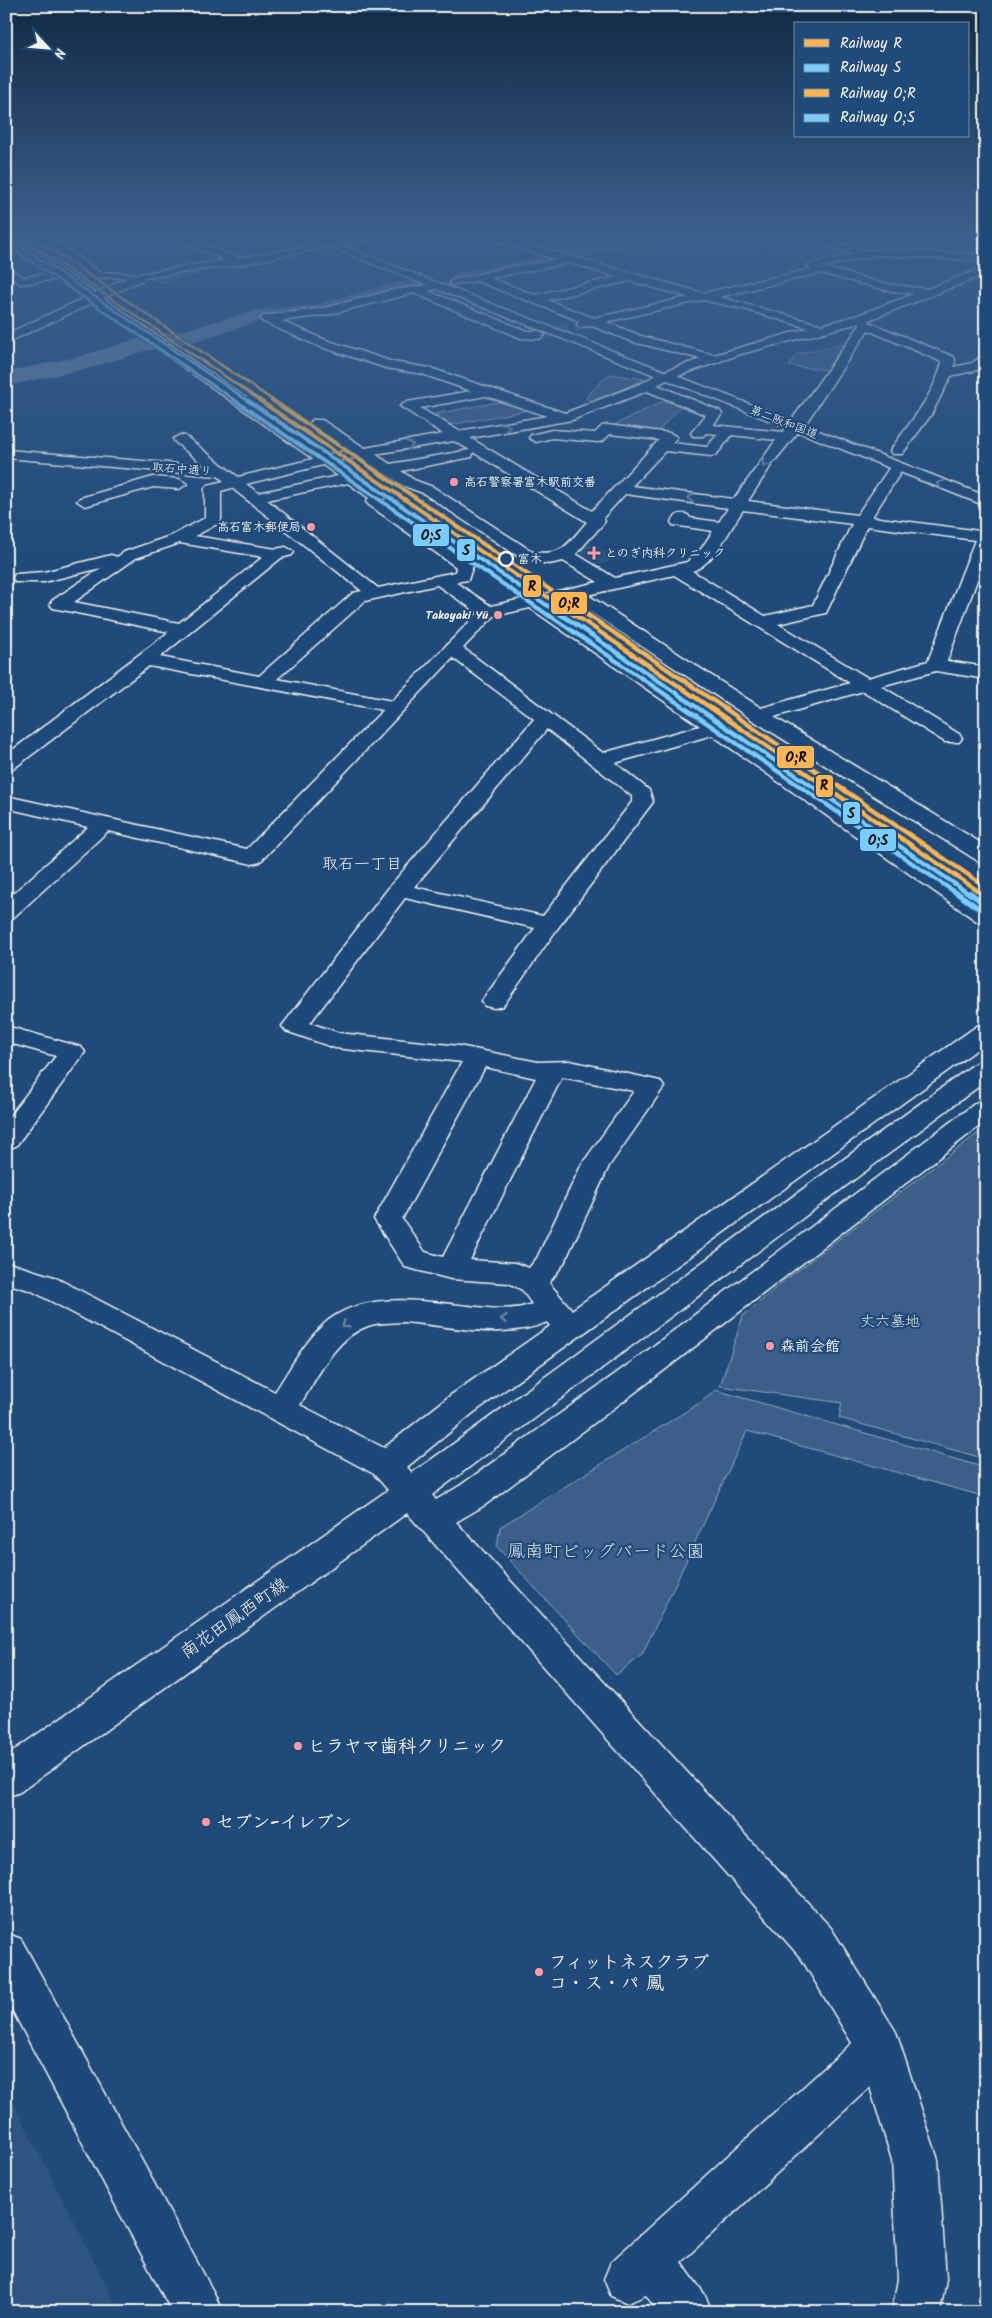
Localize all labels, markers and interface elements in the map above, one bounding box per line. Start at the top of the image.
north arrow [22,22,72,72]
legend [794,22,970,138]
text: Railway R [840,32,902,56]
text: N [47,44,71,62]
text: Railway S [840,56,901,80]
text: Railway O;R [840,82,916,106]
text: Railway O;S [840,106,915,130]
street label: 第二阪和国道 [747,401,821,444]
one-way arrow [503,423,511,433]
one-way arrow [405,440,414,450]
street label: 取石中通り [151,458,213,481]
one-way arrow [762,458,771,468]
place label: 高石警察署富木駅前交番 [464,473,596,492]
marker: 高石警察署富木駅前交番 [448,476,460,488]
one-way arrow [937,479,945,489]
one-way arrow [687,493,695,504]
place label: 高石富木郵便局 [217,518,301,537]
marker: 高石富木郵便局 [305,521,317,533]
line badge: O;S [412,523,450,547]
text: O;S [421,525,442,547]
line badge: S [456,538,476,562]
text: S [462,540,470,562]
place label: とのぎ内科クリニック [605,544,725,563]
marker: とのぎ内科クリニック [587,546,601,560]
place label: 富木 [518,550,542,569]
marker: 富木 [498,551,514,567]
line badge: R [522,574,542,598]
text: R [528,576,537,598]
line badge: O;R [550,591,588,615]
text: O;R [558,593,580,615]
place label: Takoyaki Yū [425,606,488,625]
marker: Takoyaki Yū [492,609,504,621]
line badge: O;R [776,745,815,769]
text: O;R [785,747,807,769]
line badge: R [815,774,834,798]
text: R [820,775,829,797]
line badge: S [842,801,861,825]
text: S [847,803,855,825]
line badge: O;S [859,828,897,852]
text: O;S [868,830,889,852]
district label: 取石一丁目 [322,852,402,877]
park label: 丈六墓地 [860,1310,920,1334]
one-way arrow [500,1313,508,1324]
one-way arrow [341,1319,351,1328]
place label: 森前会館 [780,1335,840,1359]
marker: 森前会館 [764,1340,776,1352]
park label: 鳳南町ビッグバード公園 [507,1538,705,1567]
street label: 南花田鳳西町線 [175,1571,295,1667]
place label: ヒラヤマ歯科クリニック [308,1733,506,1762]
marker: ヒラヤマ歯科クリニック [292,1740,304,1752]
place label: セブン-イレブン [216,1809,352,1838]
marker: セブン-イレブン [200,1816,212,1828]
place label: フィットネスクラブ コ・ス・パ 鳳 [549,1949,709,1999]
marker: フィットネスクラブ コ・ス・パ 鳳 [533,1966,545,1978]

